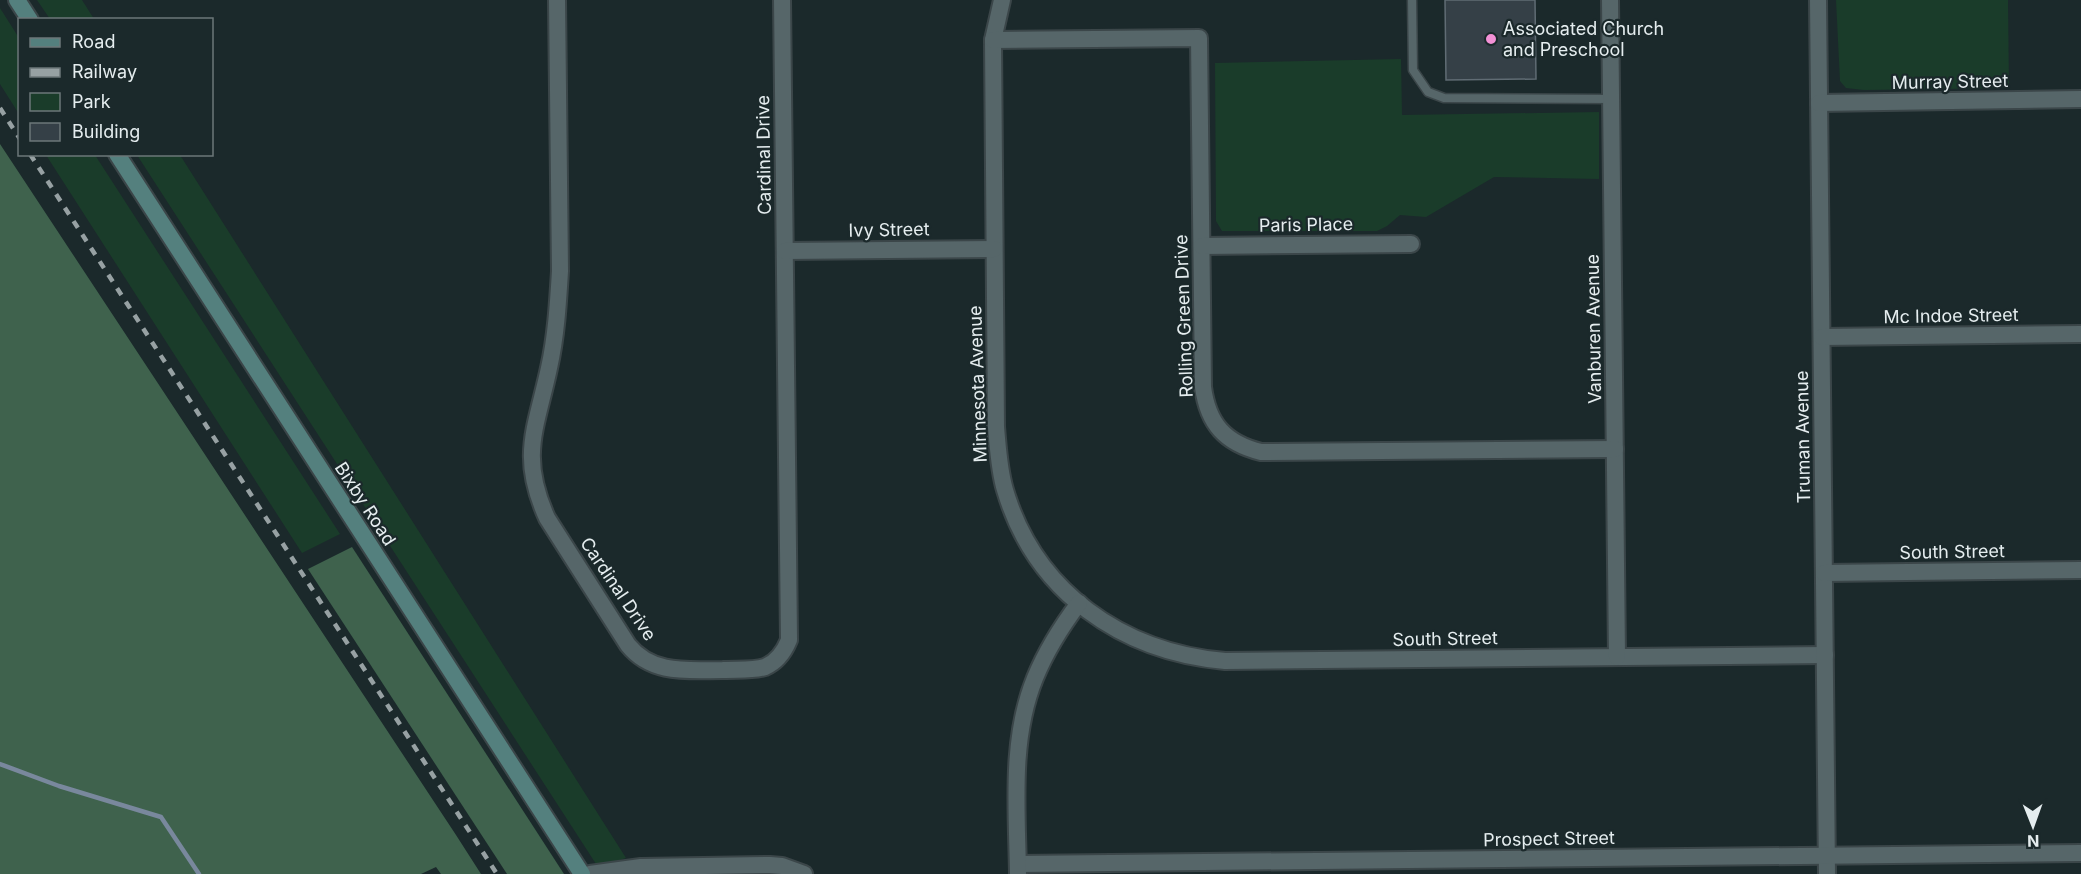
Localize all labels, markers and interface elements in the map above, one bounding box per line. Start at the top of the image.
legend [18,18,213,156]
place label: Associated Church and Preschool [1503,18,1664,60]
text: Road [72,31,115,52]
marker: Associated Church and Preschool [1484,32,1498,46]
text: Railway [72,61,137,82]
street label: Murray Street [1892,70,2009,93]
text: Park [72,91,111,112]
street label: Cardinal Drive [752,95,775,215]
text: Building [72,121,140,142]
street label: Paris Place [1259,213,1353,236]
street label: Ivy Street [848,218,930,241]
street label: Rolling Green Drive [1170,234,1197,398]
street label: Vanburen Avenue [1582,254,1605,404]
street label: Mc Indoe Street [1883,304,2019,327]
street label: Minnesota Avenue [964,305,991,463]
street label: Truman Avenue [1791,370,1814,504]
street label: Bixby Road [331,458,400,549]
street label: Cardinal Drive [576,533,661,644]
street label: South Street [1899,540,2005,563]
street label: South Street [1392,627,1498,650]
north arrow [2003,796,2063,856]
street label: Prospect Street [1483,827,1615,850]
text: N [2027,831,2040,851]

